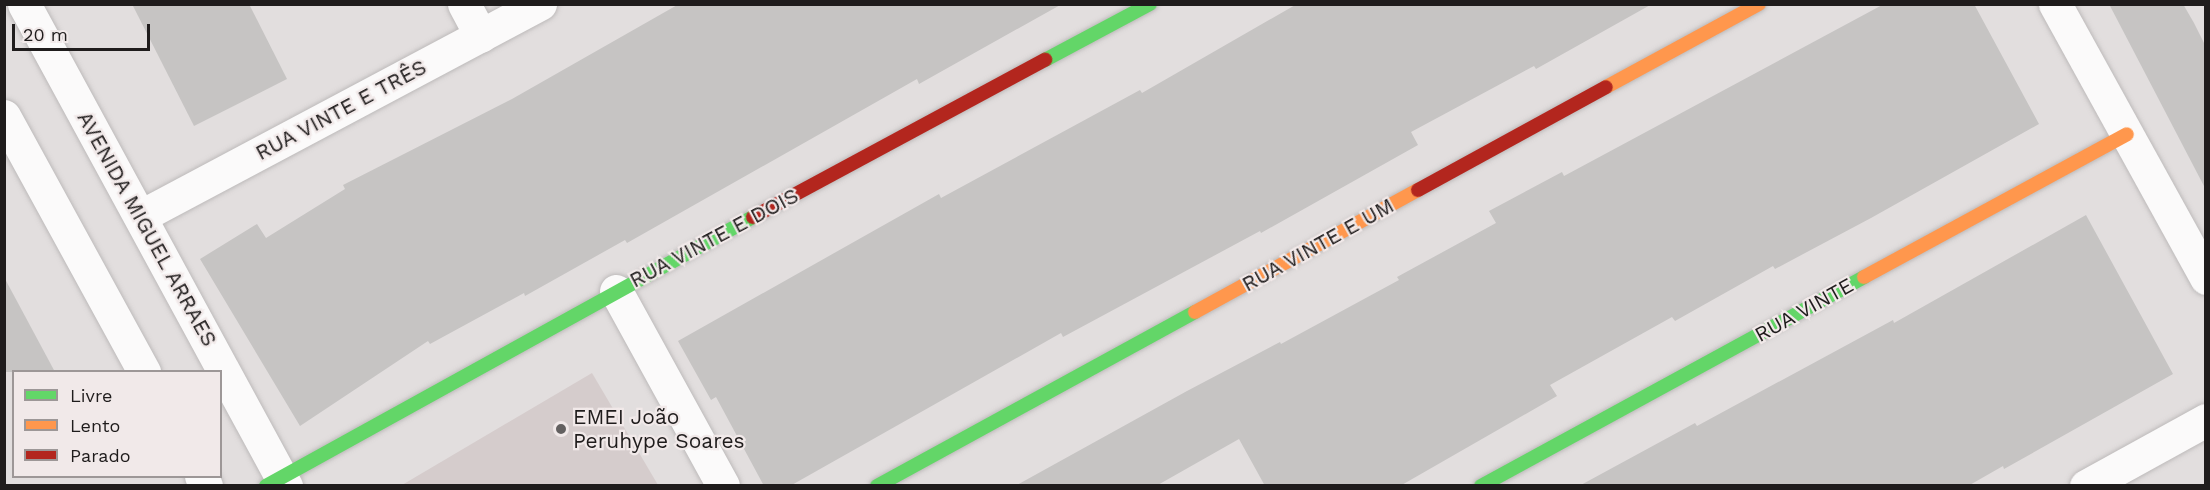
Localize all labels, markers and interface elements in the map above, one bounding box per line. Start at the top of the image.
scale bar [15,12,153,50]
text: 20 m [23,24,68,45]
street label: RUA VINTE E TRÊS [250,54,432,166]
street label: AVENIDA MIGUEL ARRAES [71,106,223,352]
street label: RUA VINTE E DOIS [625,183,803,293]
street label: RUA VINTE E UM [1237,192,1399,298]
street label: RUA VINTE [1749,272,1859,348]
legend [12,370,222,478]
text: Livre [70,385,112,406]
place label: EMEI João Peruhype Soares [573,404,745,454]
text: Lento [70,415,120,436]
marker: EMEI João Peruhype Soares [554,422,568,436]
text: Parado [70,445,131,466]

